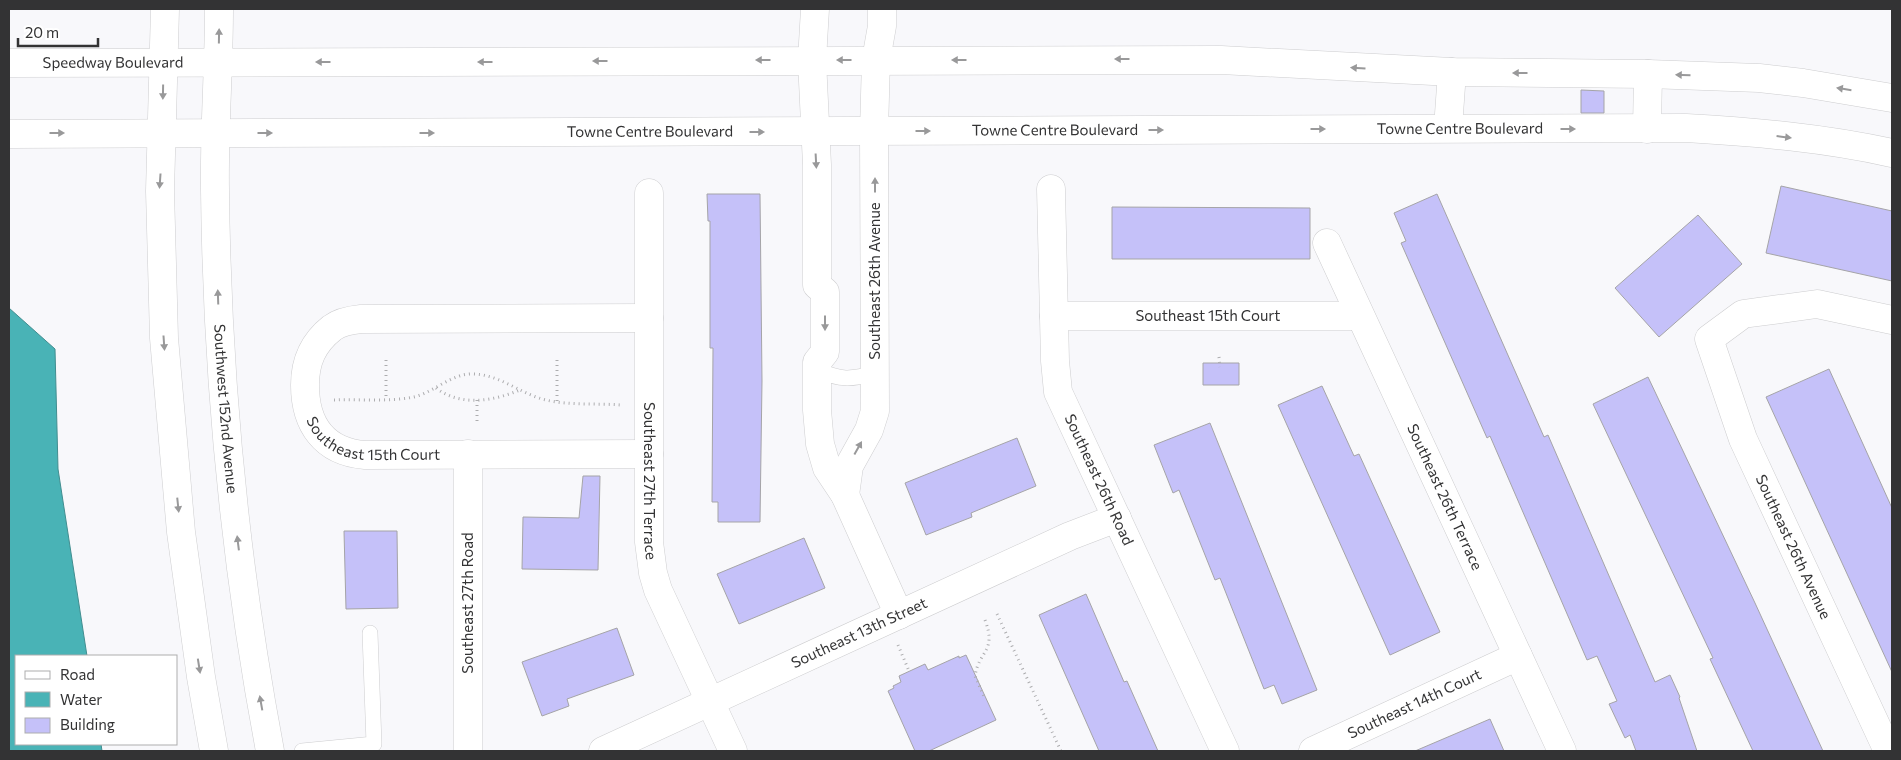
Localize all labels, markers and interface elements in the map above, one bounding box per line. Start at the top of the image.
scale bar [18,15,98,47]
text: 20 m [25,23,59,41]
one-way arrow [215,27,223,43]
street label: Speedway Boulevard [43,53,183,71]
one-way arrow [1114,55,1130,63]
one-way arrow [755,56,771,64]
one-way arrow [836,56,852,64]
one-way arrow [951,56,967,64]
one-way arrow [592,57,608,65]
one-way arrow [314,58,330,66]
one-way arrow [477,58,493,66]
one-way arrow [1349,64,1365,72]
one-way arrow [1512,69,1528,77]
one-way arrow [1674,71,1690,79]
one-way arrow [159,85,167,101]
one-way arrow [1836,85,1852,93]
street label: Towne Centre Boulevard [1377,119,1543,137]
street label: Towne Centre Boulevard [972,120,1138,139]
street label: Towne Centre Boulevard [567,121,733,140]
one-way arrow [1310,125,1326,133]
one-way arrow [1560,125,1576,133]
one-way arrow [1148,126,1164,134]
one-way arrow [915,127,931,135]
one-way arrow [749,128,765,136]
one-way arrow [50,129,66,137]
one-way arrow [257,129,273,137]
one-way arrow [420,129,436,137]
one-way arrow [1777,133,1793,141]
one-way arrow [813,154,821,170]
one-way arrow [156,173,164,189]
one-way arrow [871,177,879,193]
street label: Southeast 26th Avenue [865,202,883,360]
one-way arrow [214,289,222,305]
street label: Southeast 15th Court [1135,306,1281,324]
one-way arrow [821,316,829,332]
street label: Southwest 152nd Avenue [211,323,242,494]
one-way arrow [161,336,169,352]
street label: Southeast 27th Terrace [641,402,661,561]
street label: Southeast 26th Road [1061,411,1138,548]
street label: Southeast 15th Court [303,413,440,463]
street label: Southeast 26th Terrace [1404,421,1487,573]
one-way arrow [854,441,862,456]
street label: Southeast 26th Avenue [1752,471,1835,622]
one-way arrow [174,498,182,514]
street label: Southeast 27th Road [458,532,476,674]
one-way arrow [233,534,241,550]
street label: Southeast 13th Street [788,593,930,671]
legend [15,655,178,745]
one-way arrow [195,659,203,675]
street label: Southeast 14th Court [1344,664,1484,742]
text: Road [60,665,95,683]
text: Water [60,690,102,708]
one-way arrow [257,695,265,711]
text: Building [60,715,115,733]

